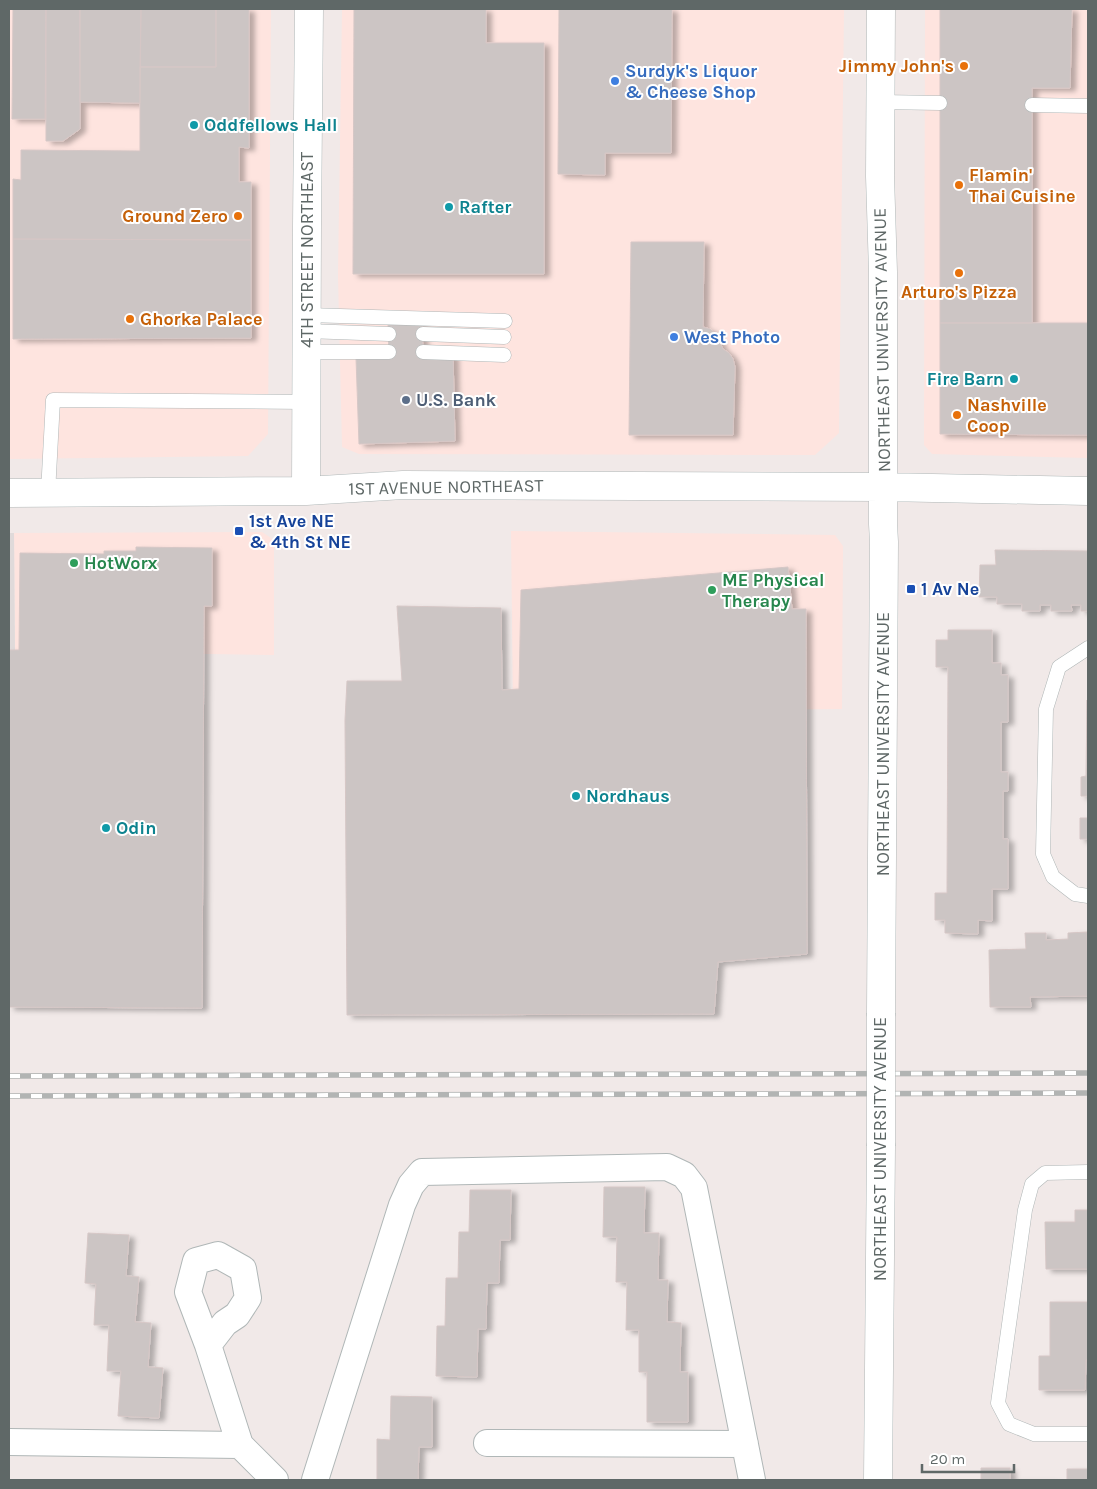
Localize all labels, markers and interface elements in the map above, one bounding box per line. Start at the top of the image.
place label: Jimmy John's [839,55,954,77]
place label: Surdyk's Liquor & Cheese Shop [625,60,757,103]
marker: Jimmy John's [958,60,970,72]
marker: Surdyk's Liquor & Cheese Shop [609,75,621,87]
place label: Oddfellows Hall [204,114,338,136]
marker: Oddfellows Hall [188,119,200,131]
street label: 4TH STREET NORTHEAST [296,152,318,348]
place label: Flamin' Thai Cuisine [969,164,1076,207]
marker: Flamin' Thai Cuisine [953,179,965,191]
place label: Rafter [459,196,511,218]
marker: Rafter [443,201,455,213]
place label: Ground Zero [122,205,228,227]
street label: NORTHEAST UNIVERSITY AVENUE [869,208,895,472]
marker: Ground Zero [232,210,244,222]
marker: Arturo's Pizza [953,267,965,279]
place label: Arturo's Pizza [901,281,1017,303]
place label: Ghorka Palace [140,308,262,330]
marker: Ghorka Palace [124,313,136,325]
place label: West Photo [684,326,780,348]
marker: West Photo [668,331,680,343]
place label: Fire Barn [927,368,1004,390]
marker: Fire Barn [1008,373,1020,385]
place label: U.S. Bank [416,389,497,411]
marker: U.S. Bank [400,394,412,406]
place label: Nashville Coop [967,394,1047,437]
marker: Nashville Coop [951,409,963,421]
street label: 1ST AVENUE NORTHEAST [348,474,544,500]
place label: 1st Ave NE & 4th St NE [249,510,351,553]
marker: 1st Ave NE & 4th St NE [233,525,245,537]
place label: HotWorx [84,552,158,574]
marker: HotWorx [68,557,80,569]
place label: ME Physical Therapy [722,569,825,612]
place label: 1 Av Ne [921,578,979,600]
marker: 1 Av Ne [905,583,917,595]
marker: ME Physical Therapy [706,584,718,596]
street label: NORTHEAST UNIVERSITY AVENUE [872,612,894,876]
place label: Nordhaus [586,785,670,807]
marker: Nordhaus [570,790,582,802]
place label: Odin [116,817,156,839]
marker: Odin [100,822,112,834]
street label: NORTHEAST UNIVERSITY AVENUE [869,1017,891,1281]
scale bar [922,1442,1014,1474]
text: 20 m [930,1450,965,1468]

